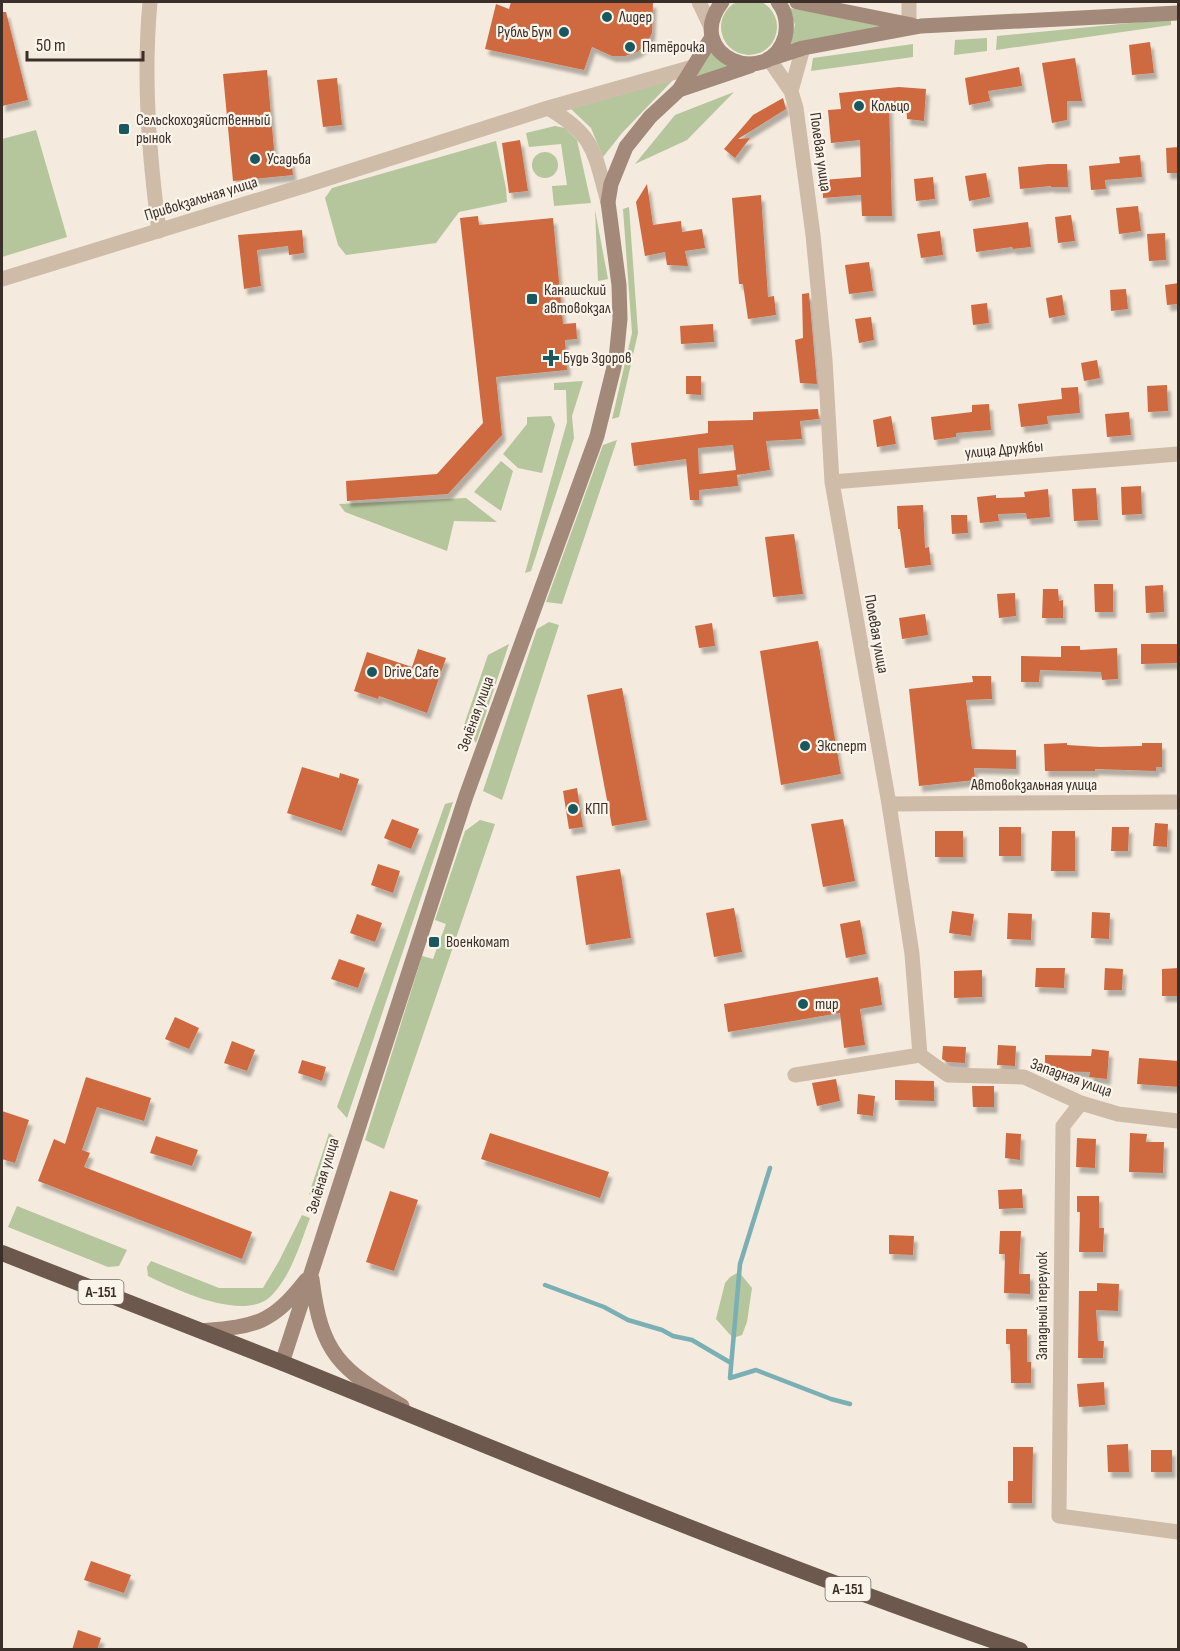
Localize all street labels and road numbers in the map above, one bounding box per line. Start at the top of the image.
street label: Полевая улица [805,111,835,193]
street label: Привокзальная улица [142,173,260,225]
street label: улица Дружбы [964,437,1044,463]
street label: Полевая улица [860,593,892,675]
street label: Зелёная улица [454,674,498,754]
street label: Автовокзальная улица [970,776,1097,795]
street label: Западная улица [1027,1054,1115,1102]
street label: Зелёная улица [302,1136,344,1216]
street label: Западный переулок [1033,1251,1052,1360]
road number: А-151 [78,1280,124,1304]
road number: А-151 [826,1577,870,1601]

